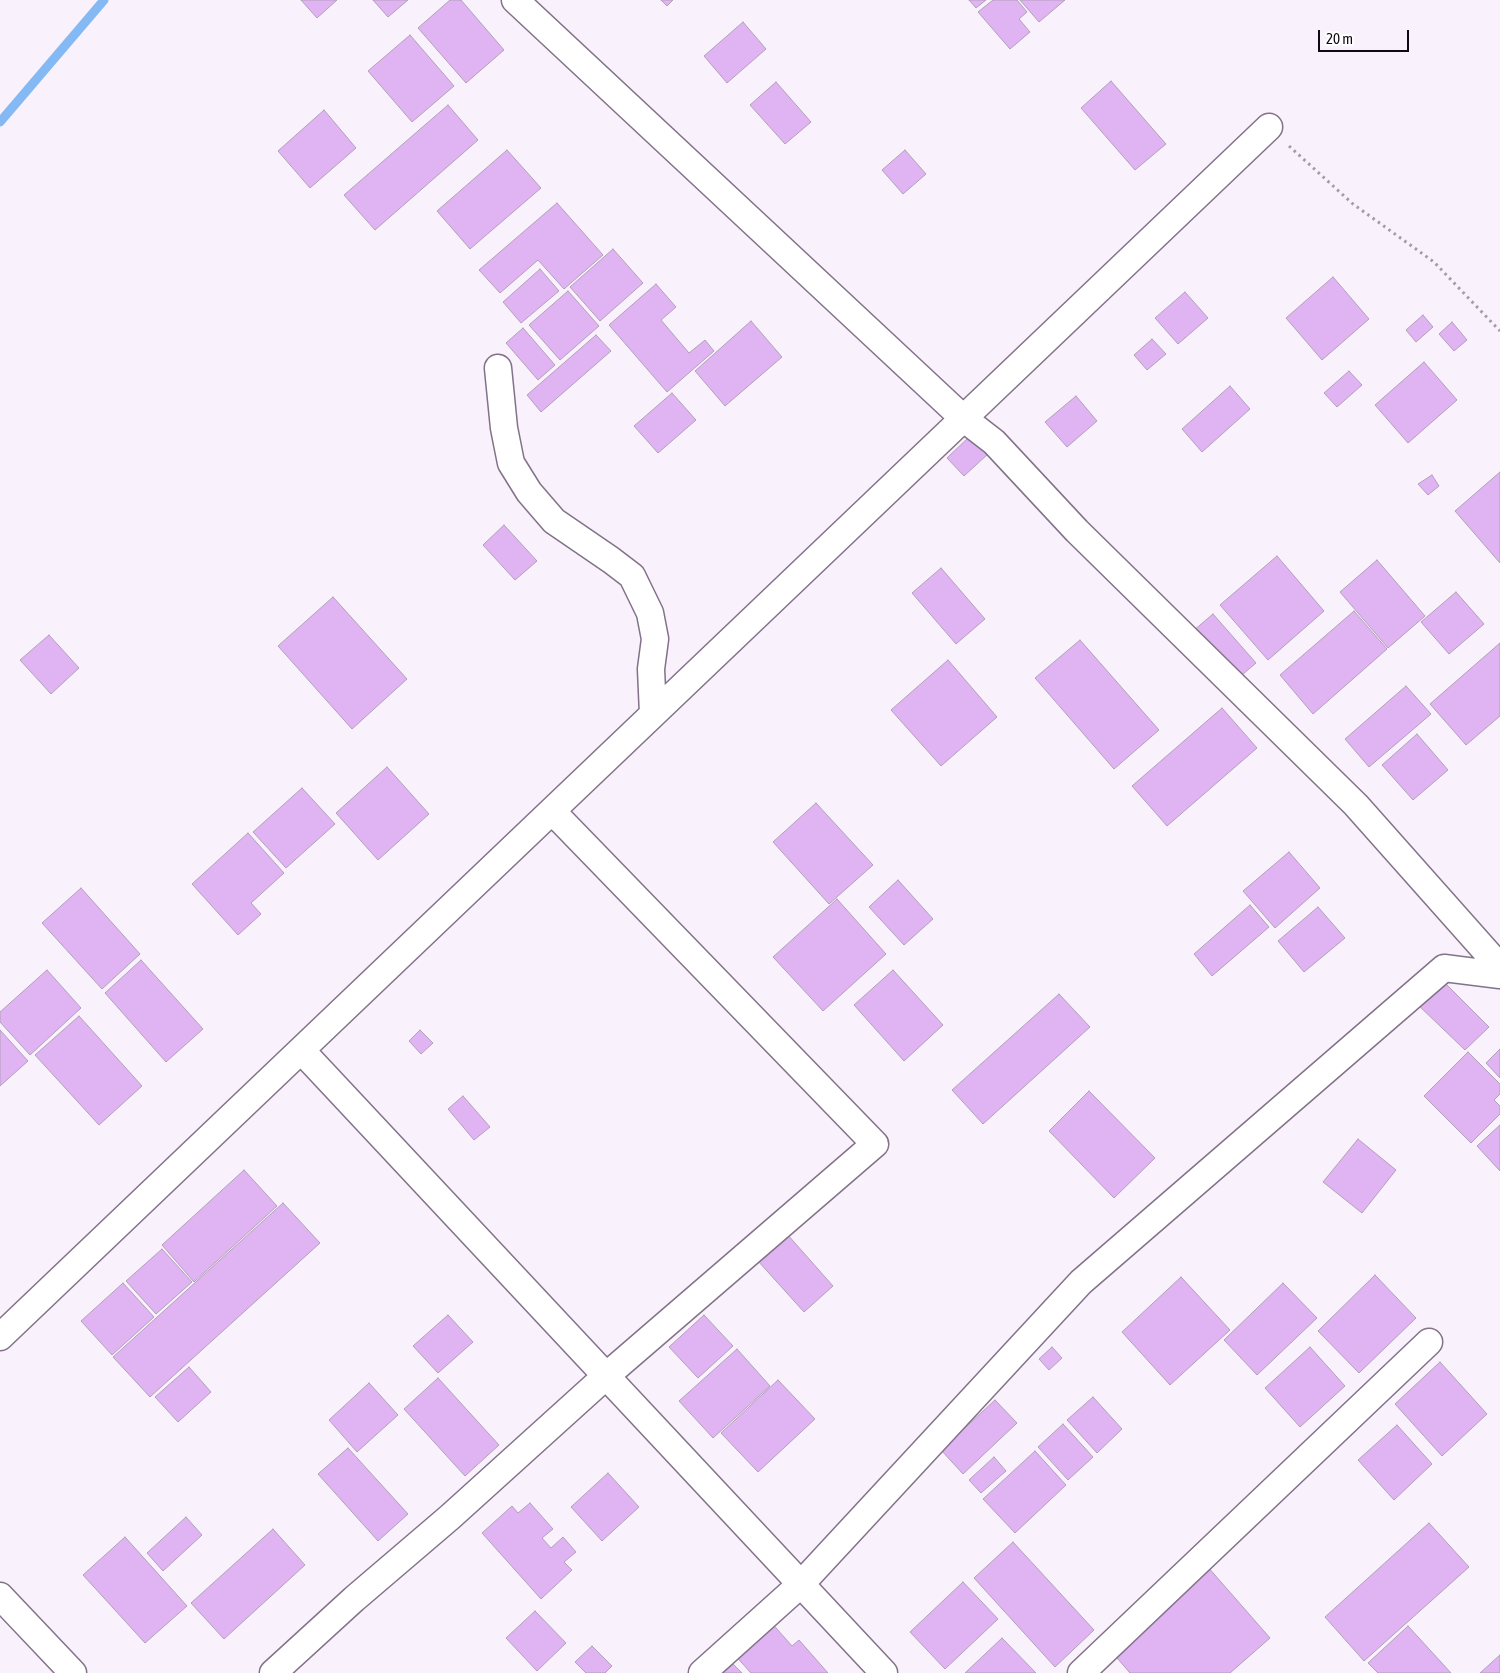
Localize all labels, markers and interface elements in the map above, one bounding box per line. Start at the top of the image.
scale bar [1320,20,1411,52]
text: 20 m [1326,30,1353,47]

